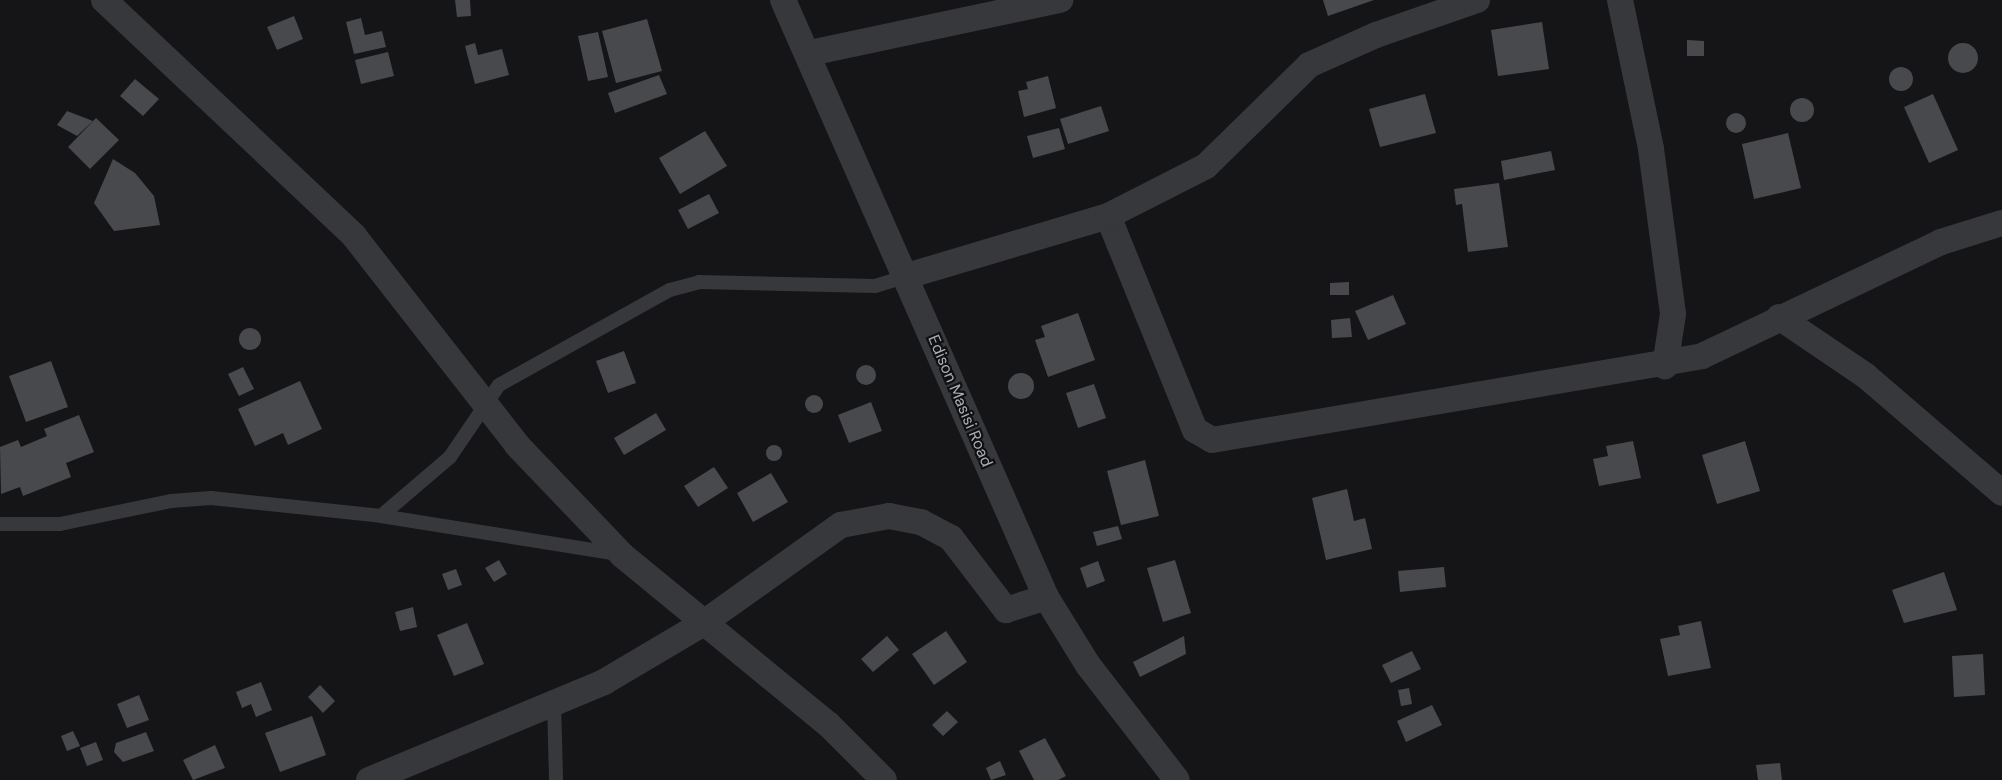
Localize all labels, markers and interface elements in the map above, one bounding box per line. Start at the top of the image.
street label: Edison Masisi Road [924,332,996,470]

